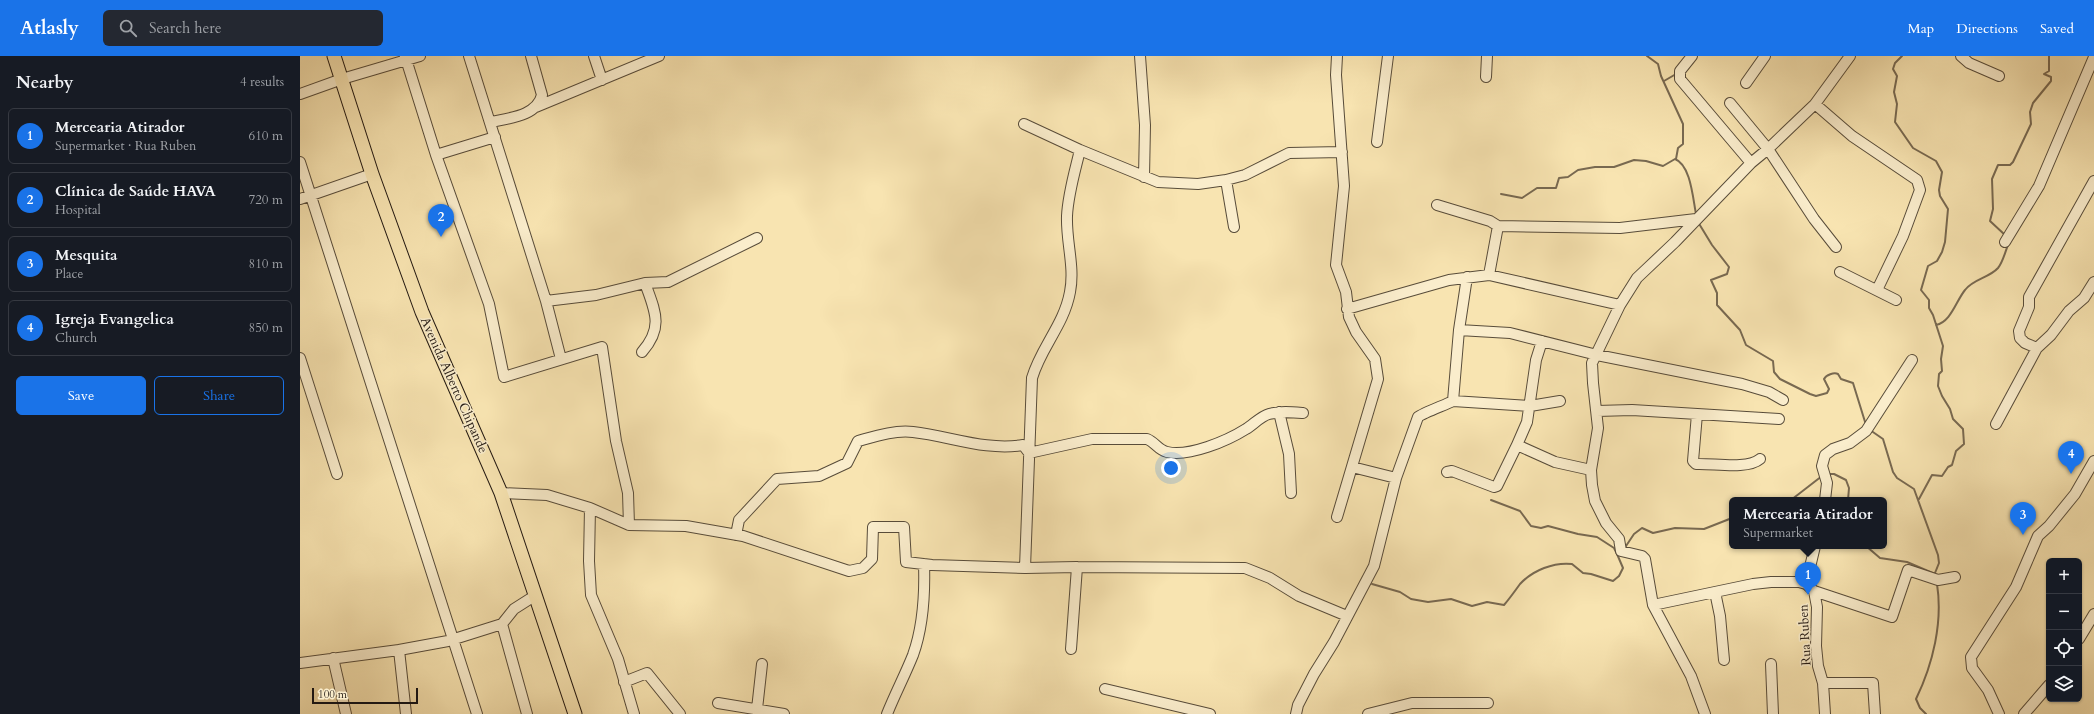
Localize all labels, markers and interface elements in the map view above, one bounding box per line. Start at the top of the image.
search box [103,10,383,46]
text: Atlasly [20,15,79,41]
icon: search [117,17,139,39]
text: Search here [149,18,222,38]
text: Map [1908,19,1934,38]
text: Directions [1956,19,2018,38]
text: Saved [2040,19,2074,38]
text: Nearby [16,71,73,94]
text: 4 results [240,73,284,91]
text: Mercearia Atirador [55,117,185,137]
text: 1 [27,127,33,145]
text: 610 m [249,127,283,145]
text: Supermarket · Rua Ruben [55,137,196,155]
text: Clínica de Saúde HAVA [55,181,216,201]
text: 2 [27,191,33,209]
text: 720 m [249,191,283,209]
text: Hospital [55,201,101,219]
pin: 2 [428,204,454,237]
text: Mesquita [55,245,117,265]
text: 3 [27,255,33,273]
text: 810 m [249,255,283,273]
text: Place [55,265,83,283]
text: Igreja Evangelica [55,309,174,329]
street label: Avenida Alberto Chipande [416,314,492,456]
text: 4 [27,319,33,337]
text: 850 m [249,319,283,337]
text: Church [55,329,97,347]
button: Save [16,376,146,415]
button: Share [154,376,284,415]
pin: 4 [2058,441,2084,474]
your location [1161,458,1181,478]
popup [1729,497,1887,549]
pin: 3 [2010,502,2036,535]
text: Mercearia Atirador [1743,504,1873,524]
text: Supermarket [1743,524,1813,542]
map controls [2046,558,2082,702]
button: + [2046,558,2082,594]
pin: 1 [1795,562,1821,595]
button: − [2046,594,2082,630]
street label: Rua Ruben [1794,603,1816,666]
button: locate [2046,630,2082,666]
button: layers [2046,666,2082,702]
scale bar [312,686,418,705]
text: 100 m [318,687,347,702]

